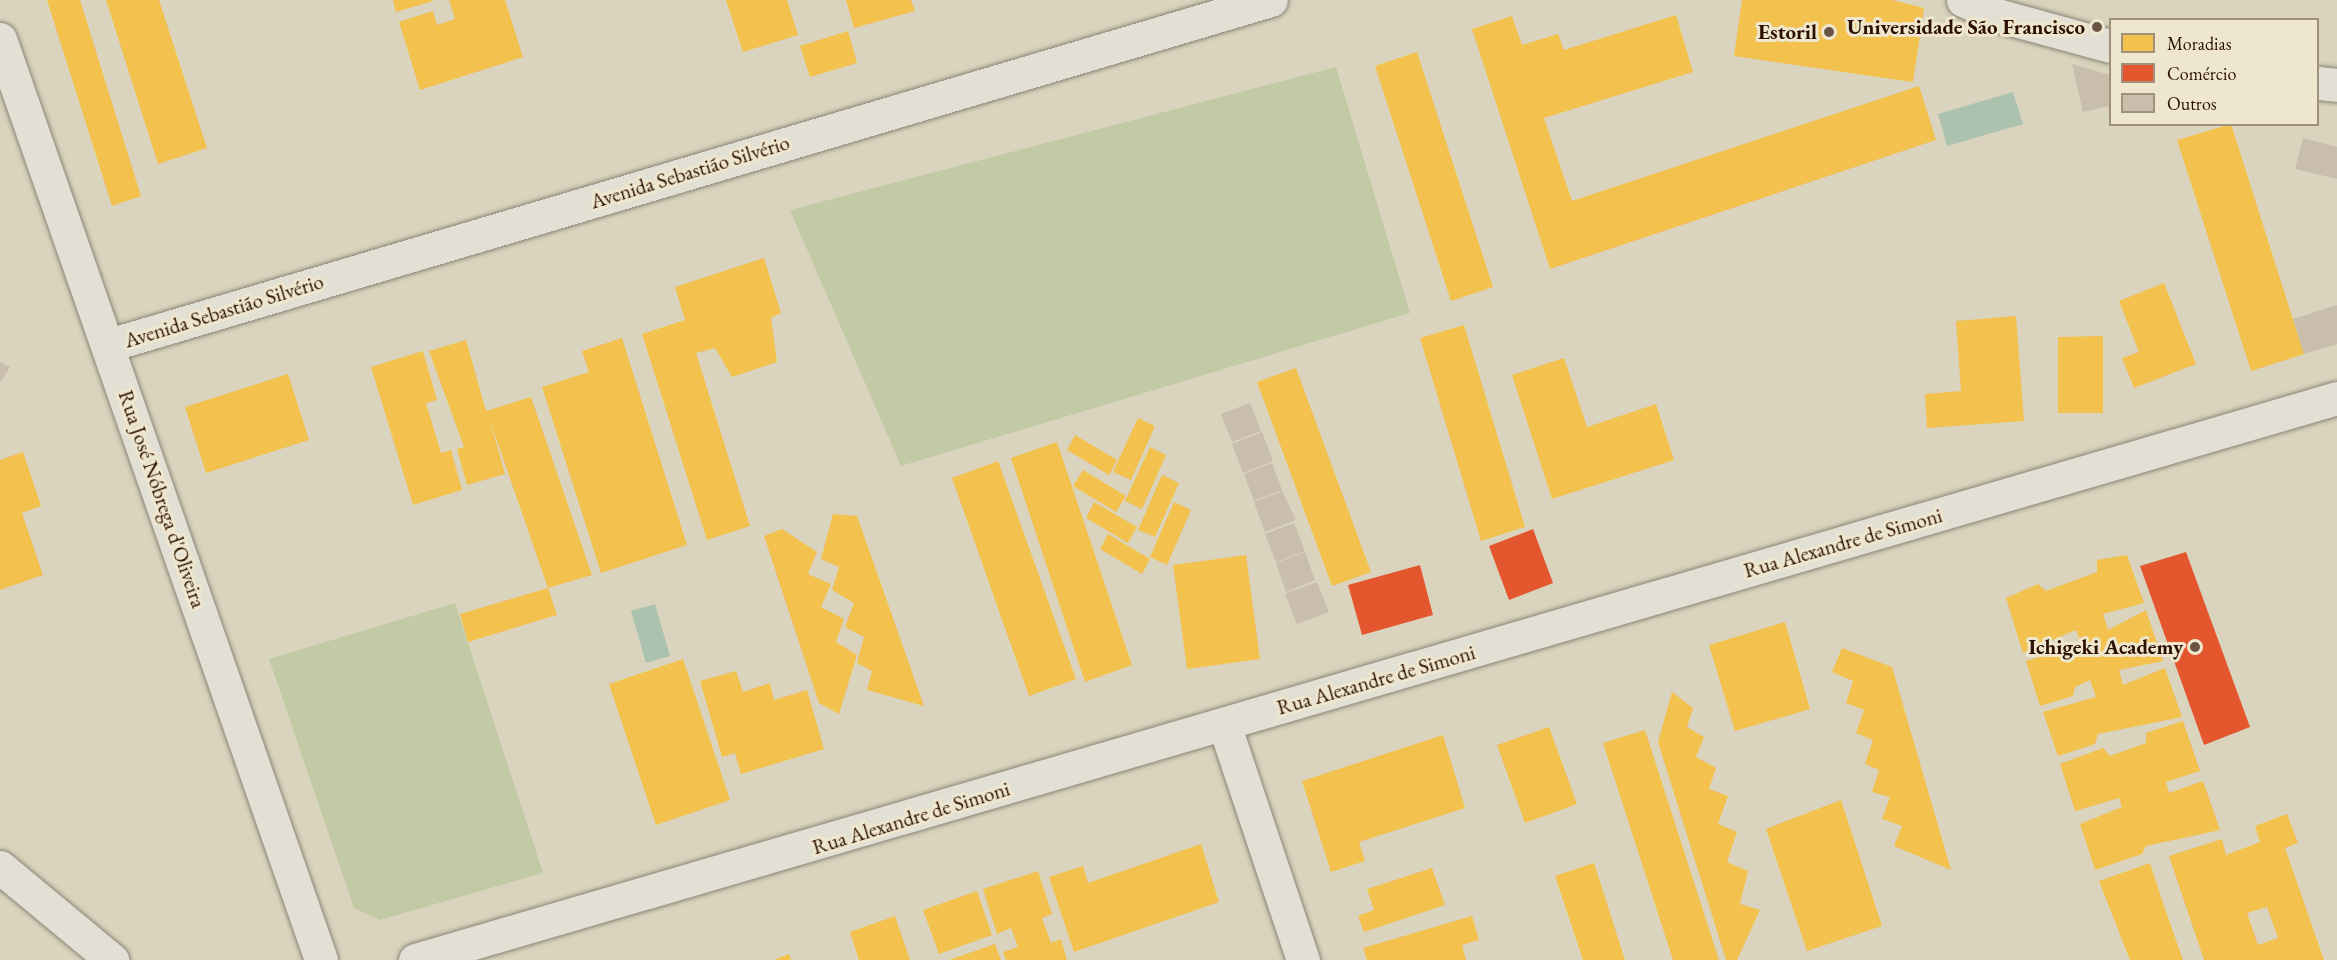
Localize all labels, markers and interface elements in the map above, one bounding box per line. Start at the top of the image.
place label: Universidade São Francisco [1847,14,2085,40]
legend [2109,18,2319,126]
place label: Estoril [1758,19,1817,45]
marker: Universidade São Francisco [2090,20,2104,34]
marker: Estoril [1822,25,1836,39]
text: Moradias [2167,32,2231,55]
text: Comércio [2167,62,2236,85]
text: Outros [2167,92,2217,115]
street label: Avenida Sebastião Silvério [587,130,793,214]
street label: Avenida Sebastião Silvério [121,269,327,353]
street label: Rua José Nóbrega d'Oliveira [113,387,211,611]
street label: Rua Alexandre de Simoni [1741,503,1945,583]
place label: Ichigeki Academy [2028,634,2183,660]
street label: Rua Alexandre de Simoni [1274,640,1478,720]
marker: Ichigeki Academy [2188,640,2202,654]
street label: Rua Alexandre de Simoni [809,776,1013,860]

